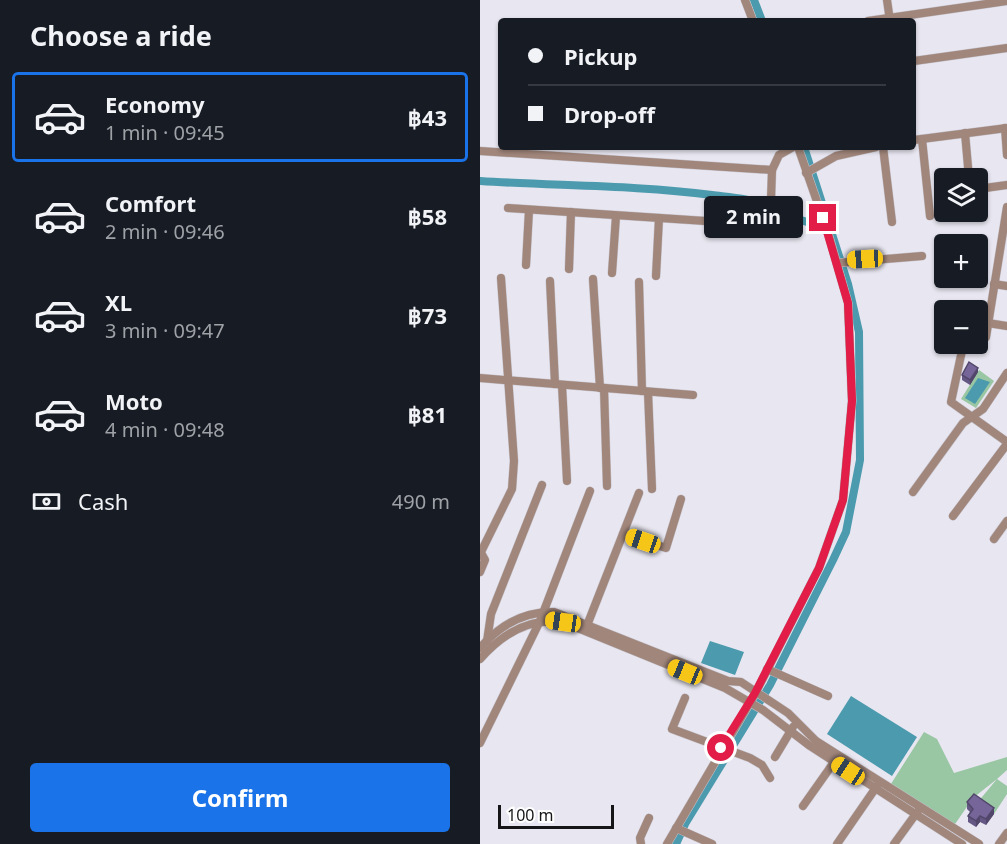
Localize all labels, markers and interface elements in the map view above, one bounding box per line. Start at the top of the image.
text: Choose a ride [30,17,212,54]
text: Pickup [564,41,637,71]
text: Economy [105,89,204,119]
icon: car [33,90,87,144]
text: Drop-off [564,99,655,129]
text: ฿43 [408,102,447,132]
text: 1 min · 09:45 [105,119,225,146]
map controls [934,168,988,354]
button: layers [934,168,988,222]
text: Comfort [105,188,196,218]
icon: car [33,189,87,243]
callout: 2 min [703,197,802,239]
text: ฿58 [408,201,447,231]
text: 2 min [726,203,781,230]
route end [809,204,836,231]
text: 2 min · 09:46 [105,218,225,245]
button: + [934,234,988,288]
car [847,249,883,269]
text: XL [105,287,132,317]
icon: car [33,288,87,342]
text: ฿73 [408,300,447,330]
button: − [934,300,988,354]
text: 3 min · 09:47 [105,317,225,344]
text: Moto [105,386,163,416]
icon: car [33,387,87,441]
text: ฿81 [408,399,447,429]
text: 4 min · 09:48 [105,416,225,443]
icon: cash [30,485,63,518]
text: Cash [78,486,128,516]
text: 490 m [392,488,450,515]
car [623,527,663,555]
car [544,611,582,633]
car [665,657,705,687]
route start [707,734,734,761]
car [828,754,868,788]
button: Confirm [30,763,450,832]
scale bar [498,802,614,830]
text: 100 m [507,804,554,826]

